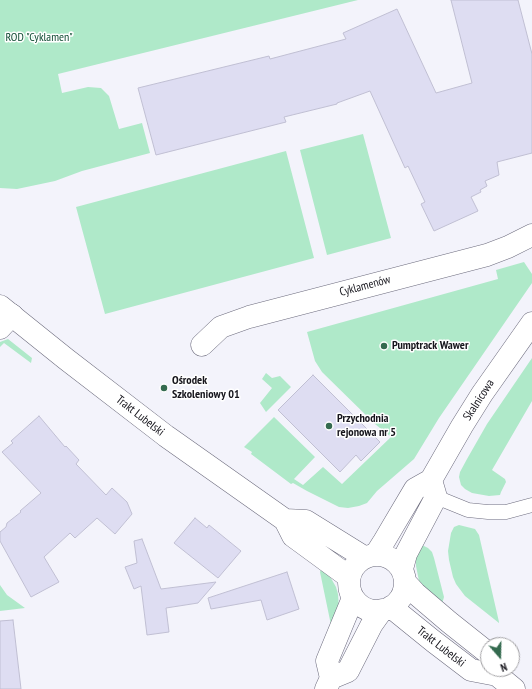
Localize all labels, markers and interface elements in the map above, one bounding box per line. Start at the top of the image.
park label: ROD "Cyklamen" [5,31,73,45]
street label: Cyklamenów [338,272,392,300]
place label: Pumptrack Wawer [392,339,468,353]
marker: Pumptrack Wawer [379,341,389,351]
place label: Ośrodek Szkoleniowy 01 [172,374,240,402]
street label: Skalnicowa [460,377,498,423]
marker: Ośrodek Szkoleniowy 01 [159,383,169,393]
street label: Trakt Lubelski [113,393,167,439]
place label: Przychodnia rejonowa nr 5 [337,412,396,440]
marker: Przychodnia rejonowa nr 5 [324,421,334,431]
street label: Trakt Lubelski [414,624,468,670]
north arrow [480,637,520,677]
text: N [499,660,509,675]

